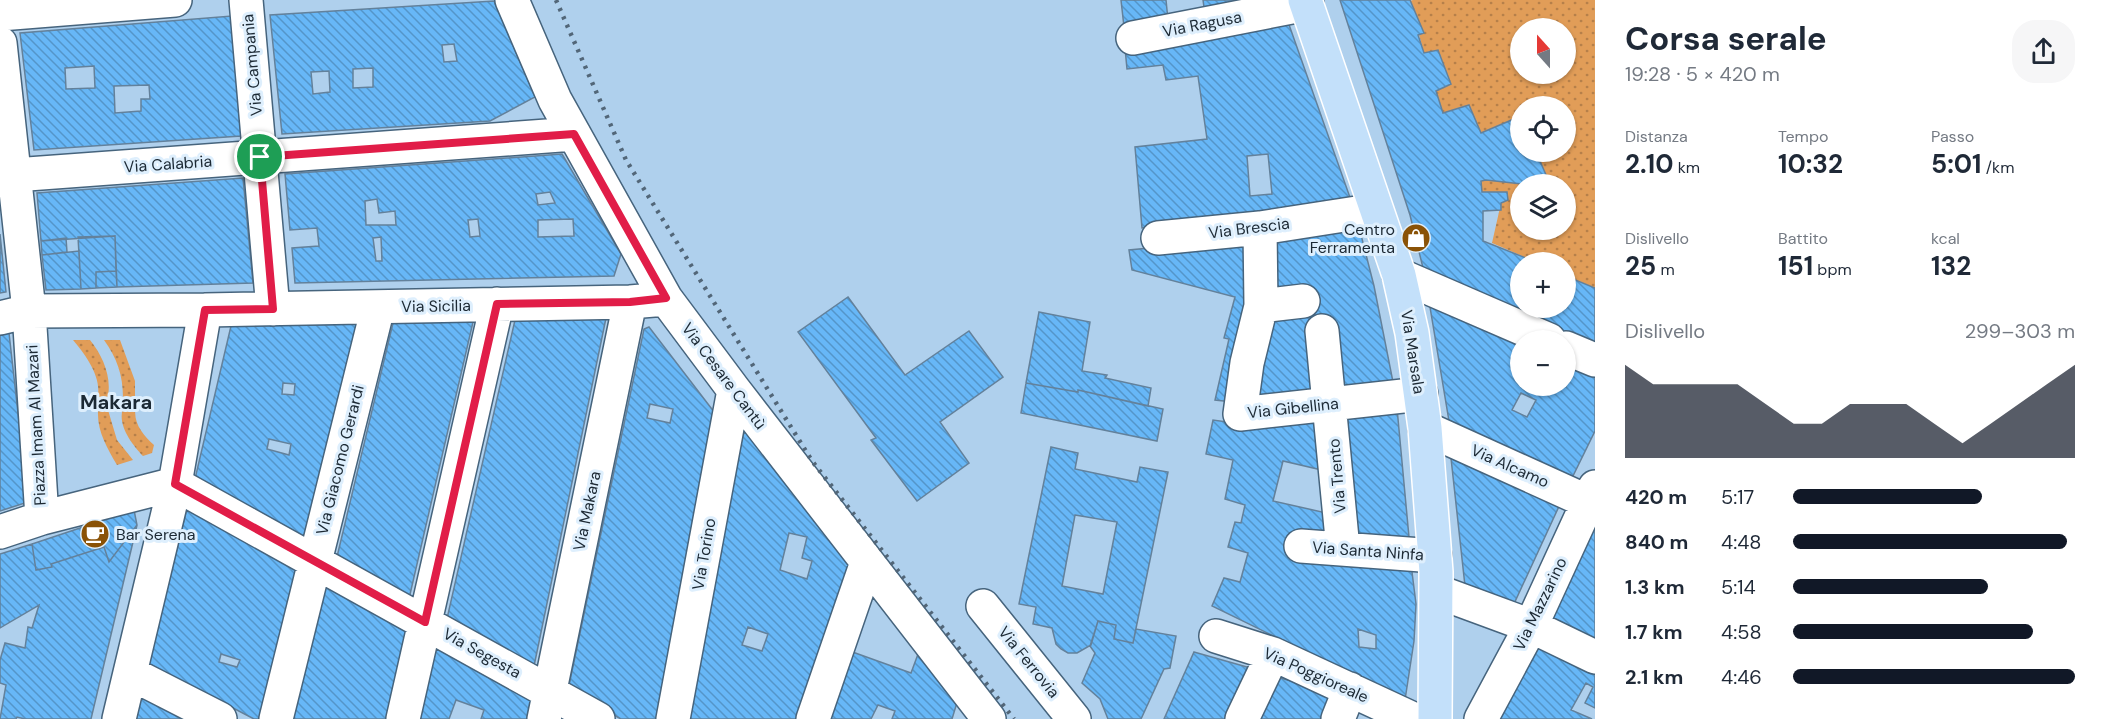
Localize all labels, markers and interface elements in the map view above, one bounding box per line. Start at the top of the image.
street label: Via Ragusa [1161,6,1243,42]
street label: Via Campania [237,13,267,117]
text: Corsa serale [1625,17,1827,60]
north arrow [1510,18,1576,84]
map controls [1510,18,1576,396]
button: share [2012,20,2075,83]
text: 19:28 · 5 × 420 m [1625,61,1780,87]
button: locate [1510,96,1576,162]
text: Distanza [1625,126,1688,147]
text: Tempo [1778,126,1828,147]
text: Passo [1931,126,1974,147]
pin [234,131,285,182]
icon: arrive [243,140,276,173]
text: 2.10 [1625,147,1673,181]
text: 10:32 [1778,147,1843,181]
text: 5:01 [1931,147,1982,181]
street label: Via Calabria [123,150,213,178]
text: km [1673,157,1700,178]
text: /km [1982,157,2014,178]
button: layers [1510,174,1576,240]
street label: Via Brescia [1207,213,1291,243]
place label: Centro Ferramenta [1310,219,1395,258]
shop icon: Centro Ferramenta [1400,222,1432,254]
text: Dislivello [1625,228,1689,249]
text: Battito [1778,228,1828,249]
text: kcal [1931,228,1960,249]
text: 25 [1625,249,1656,283]
text: 151 [1778,249,1813,283]
text: 132 [1931,249,1971,283]
button: + [1510,252,1576,318]
text: m [1656,259,1675,280]
text: bpm [1813,259,1852,280]
street label: Via Sicilia [401,295,471,317]
street label: Via Marsala [1396,309,1430,395]
street label: Via Cesare Cantù [677,318,771,434]
text: Dislivello [1625,318,1705,344]
text: 299–303 m [1965,318,2075,344]
button: − [1510,330,1576,396]
street label: Piazza Imam Al Mazari [21,344,51,506]
street label: Via Giacomo Gerardi [311,383,369,537]
district label: Makara [80,389,152,415]
street label: Via Gibellina [1246,393,1340,423]
street label: Via Trento [1323,438,1351,514]
street label: Via Alcamo [1468,439,1552,493]
street label: Via Makara [568,469,606,553]
text: 420 m [1625,484,1687,510]
text: 5:17 [1721,484,1754,510]
street label: Via Torino [687,516,721,592]
cafe icon: Bar Serena [79,518,111,550]
place label: Bar Serena [116,524,196,545]
text: 840 m [1625,529,1688,555]
text: 4:48 [1721,529,1761,555]
street label: Via Santa Ninfa [1311,537,1425,565]
street label: Via Mazzarino [1508,554,1572,654]
text: 1.3 km [1625,574,1684,600]
text: 5:14 [1721,574,1756,600]
text: 1.7 km [1625,619,1683,645]
text: 4:58 [1721,619,1762,645]
street label: Via Ferrovia [994,622,1064,702]
street label: Via Segesta [439,623,525,683]
street label: Via Poggioreale [1260,642,1372,708]
text: 2.1 km [1625,664,1683,690]
text: 4:46 [1721,664,1762,690]

